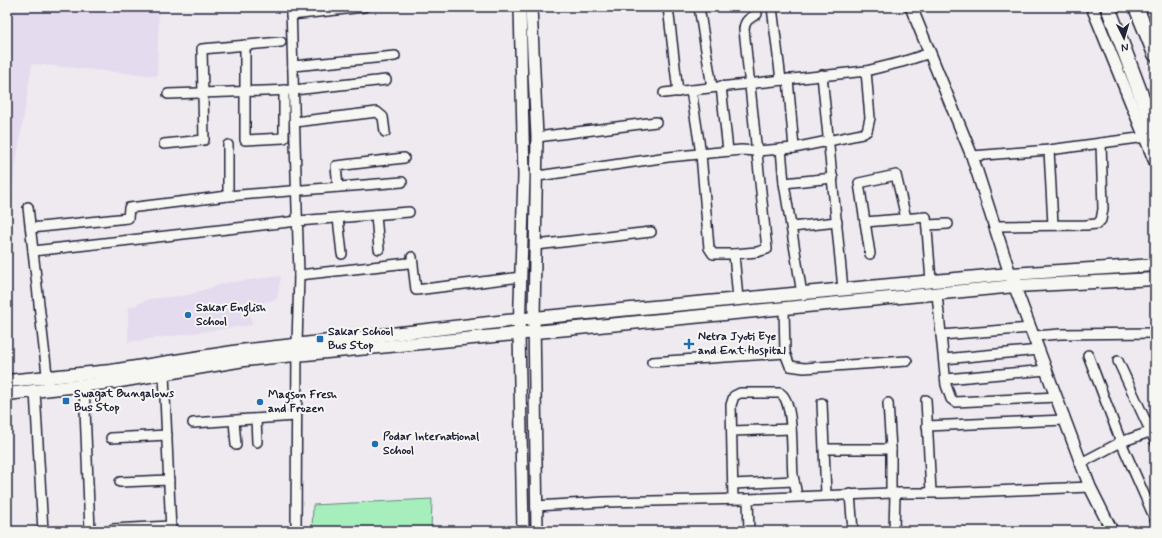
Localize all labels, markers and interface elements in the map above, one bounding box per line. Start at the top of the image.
north arrow [1104,18,1144,58]
text: N [1121,40,1129,54]
place label: Sakar English School [196,300,266,330]
marker: Sakar English School [183,310,193,320]
place label: Sakar School Bus Stop [328,324,393,354]
place label: Netra Jyoti Eye and Ent Hospital [698,329,786,359]
marker: Sakar School Bus Stop [315,334,325,344]
marker: Netra Jyoti Eye and Ent Hospital [683,338,695,350]
place label: Swagat Bungalows Bus Stop [74,386,175,416]
place label: Magson Fresh and Frozen [268,387,337,417]
marker: Swagat Bungalows Bus Stop [61,396,71,406]
marker: Magson Fresh and Frozen [255,397,265,407]
place label: Podar International School [383,429,479,459]
marker: Podar International School [370,439,380,449]

